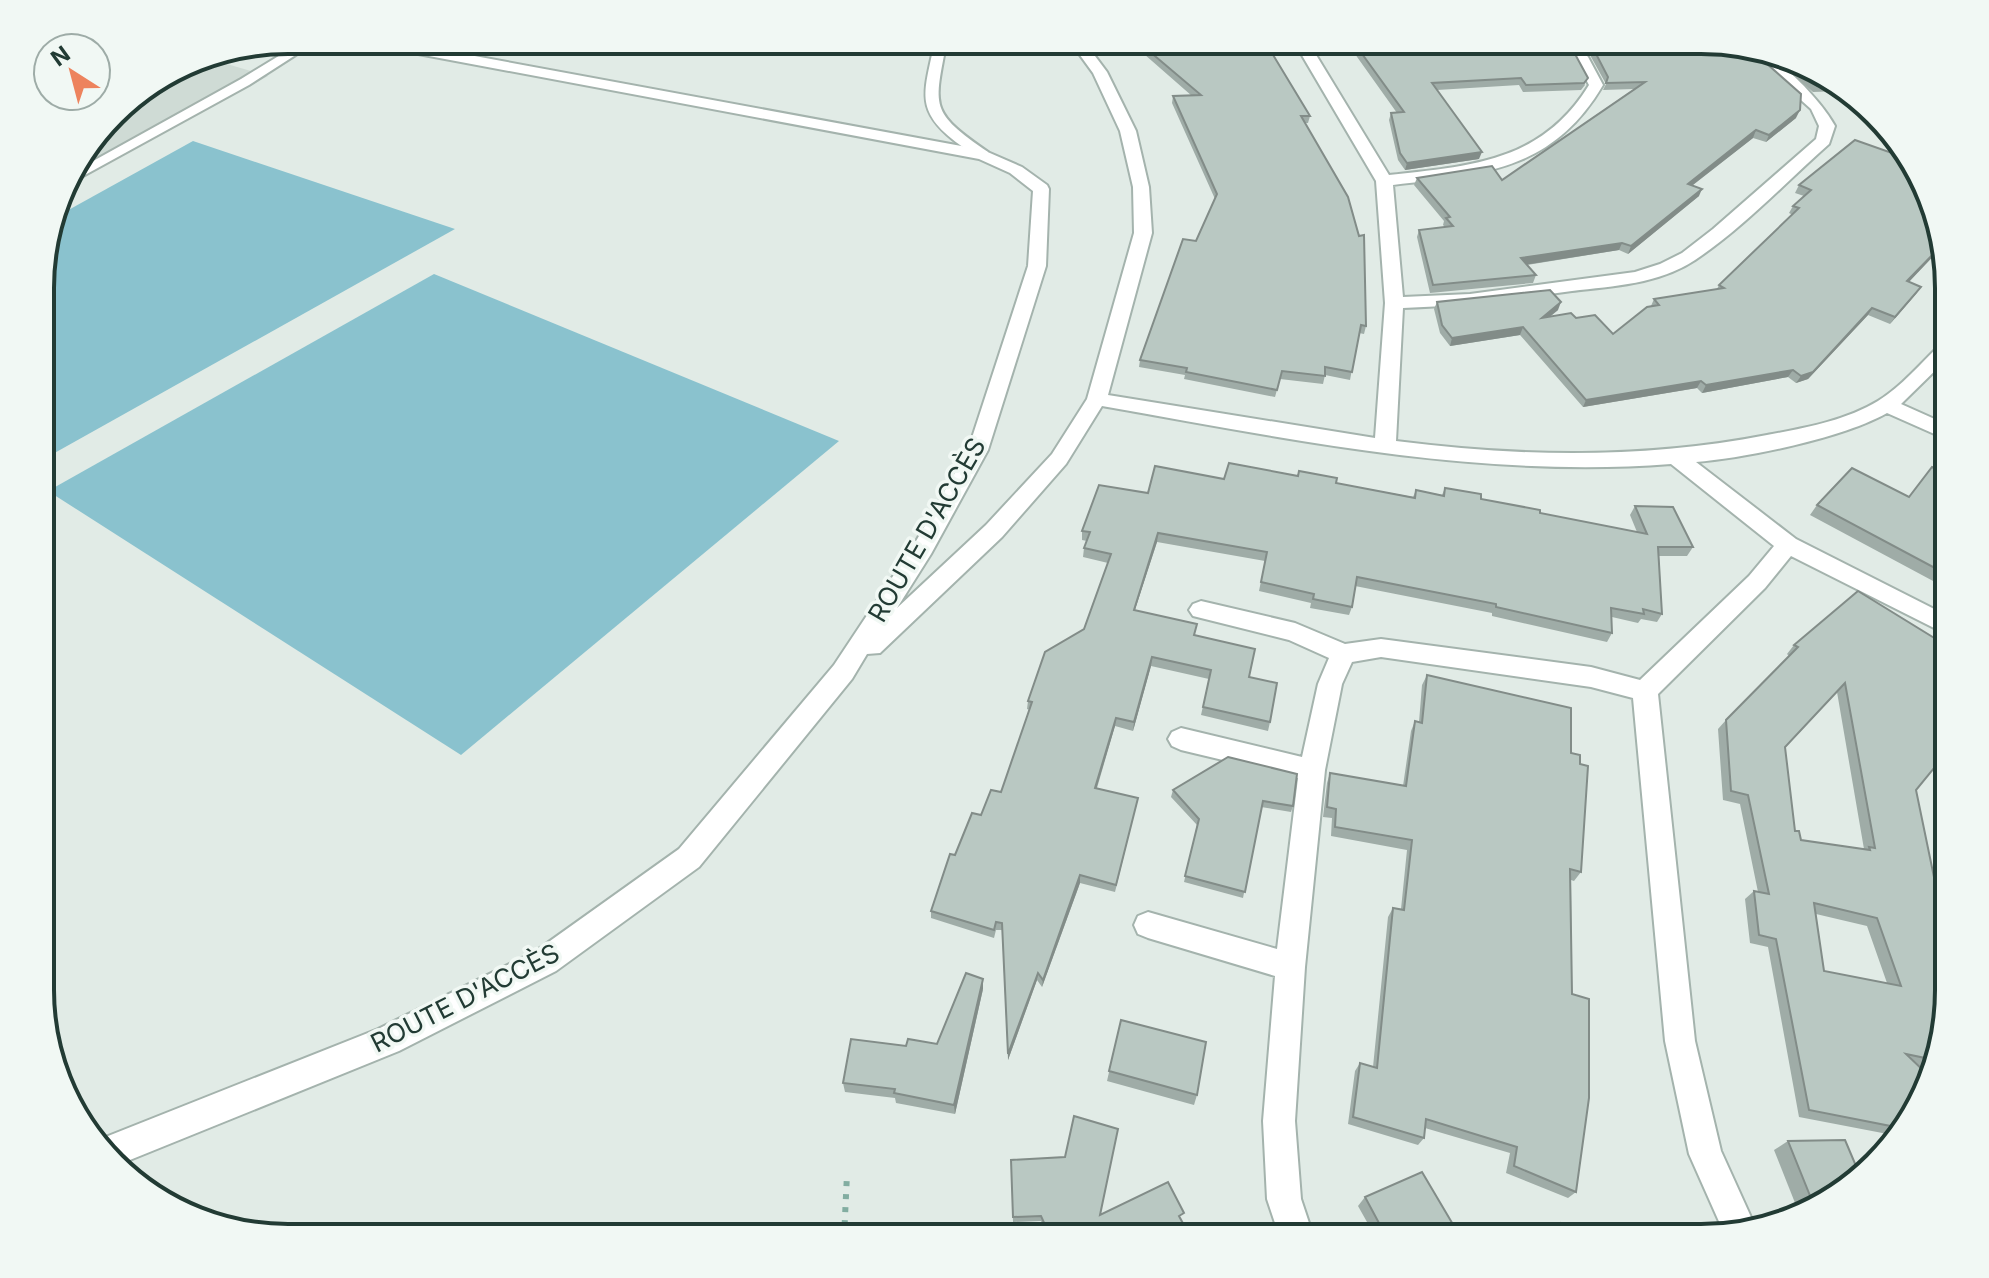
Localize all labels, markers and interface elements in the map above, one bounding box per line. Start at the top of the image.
north arrow [32,32,112,112]
text: N [46,40,75,71]
street label: ROUTE D'ACCÈS [861,432,992,627]
street label: ROUTE D'ACCÈS [365,937,564,1058]

